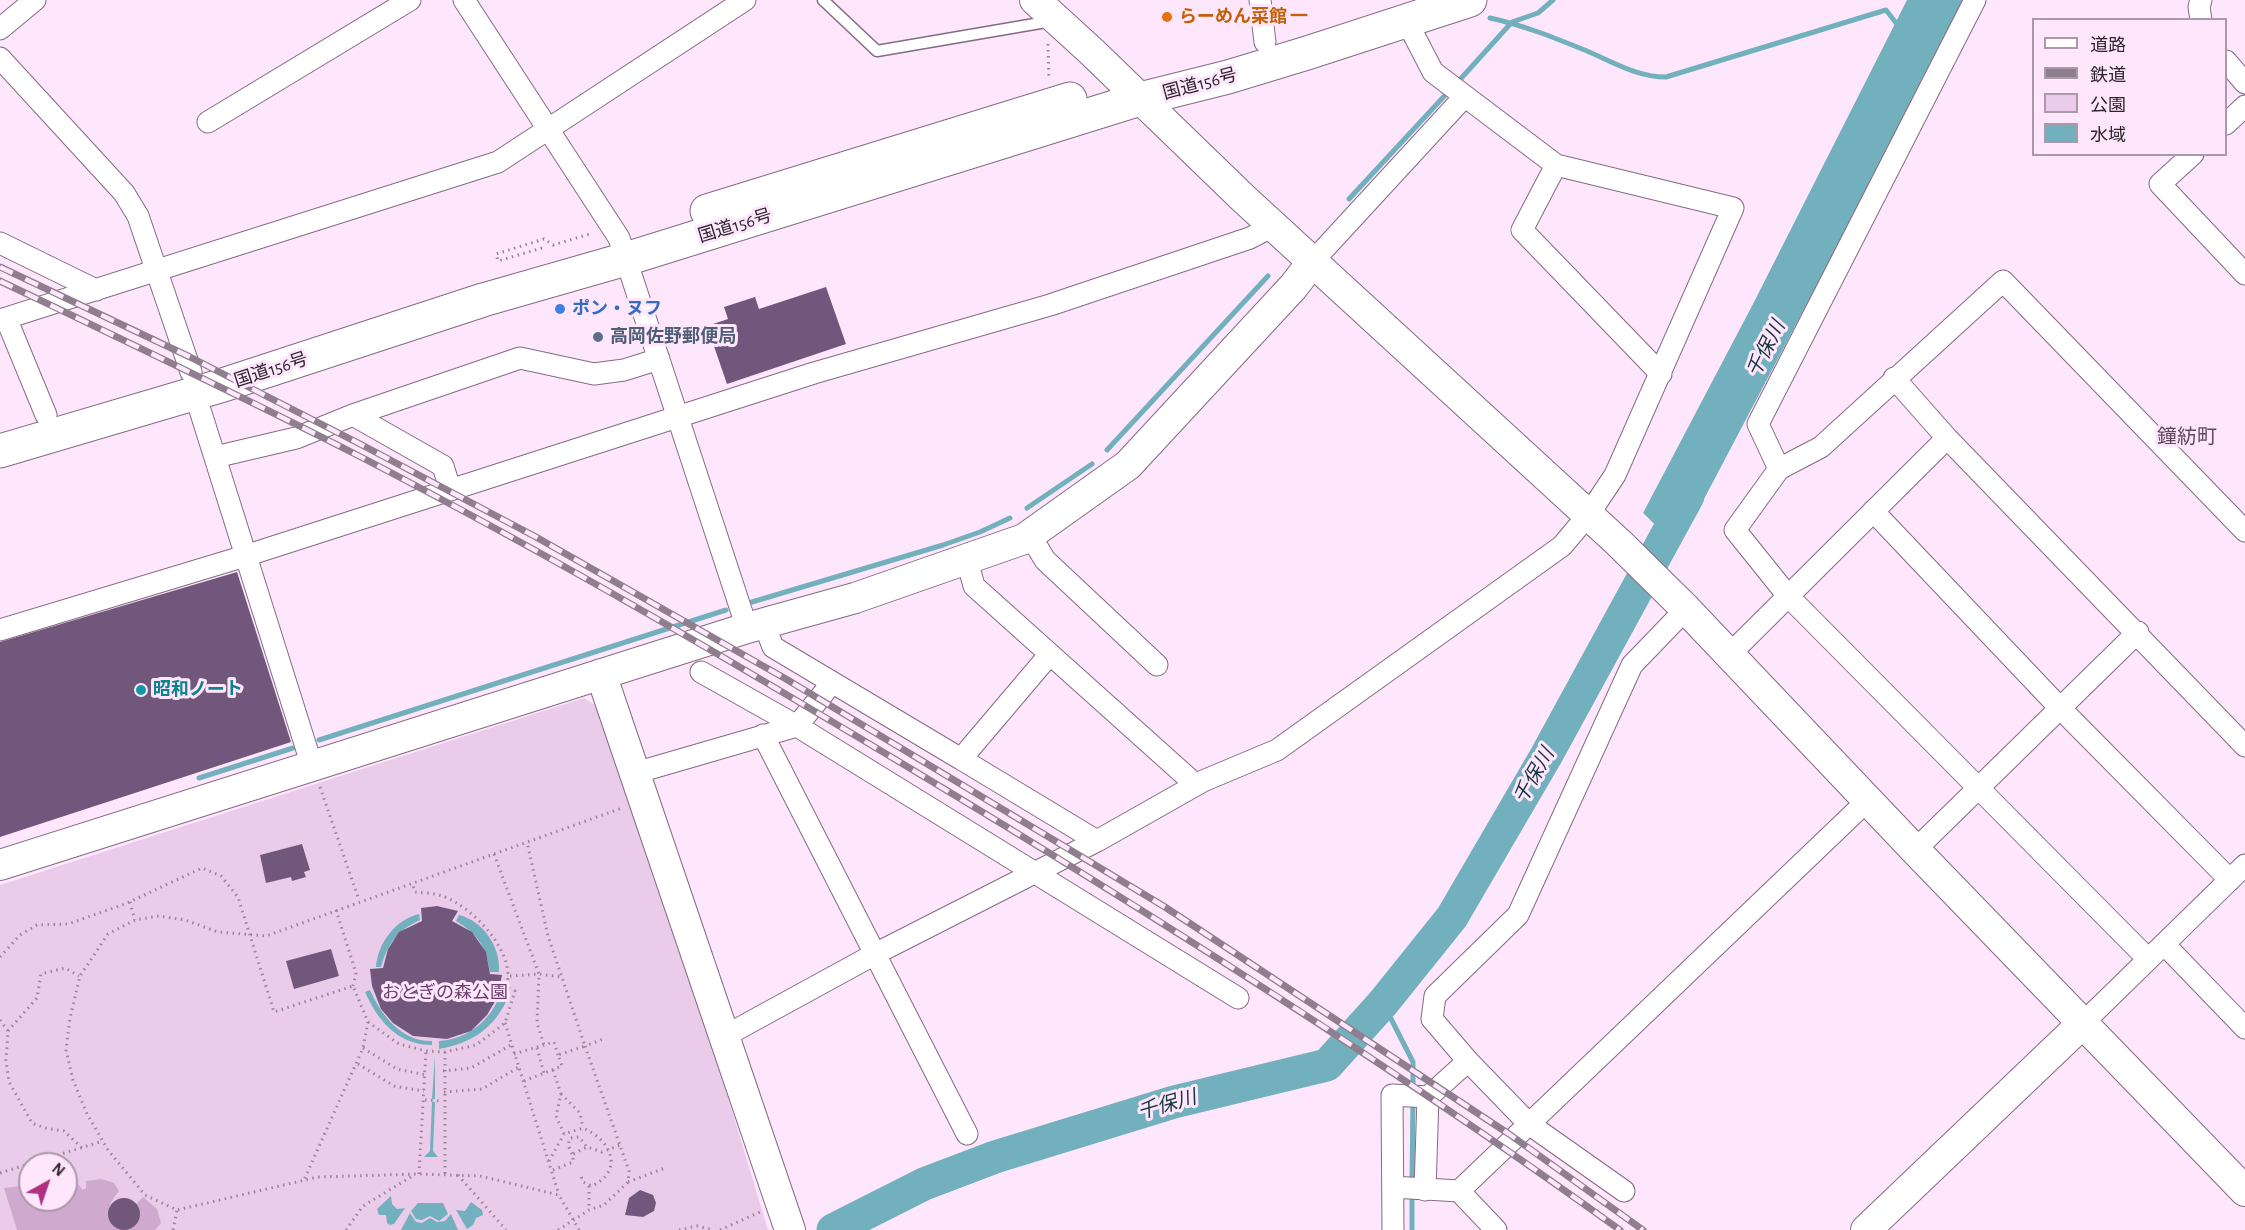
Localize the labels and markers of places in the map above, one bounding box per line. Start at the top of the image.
place label: らーめん菜館 一 [1179,6,1308,28]
marker: らーめん菜館 一 [1160,10,1174,24]
place label: ポン・ヌフ [572,298,662,320]
marker: ポン・ヌフ [553,302,567,316]
place label: 高岡佐野郵便局 [610,326,736,348]
marker: 高岡佐野郵便局 [591,330,605,344]
place label: 昭和ノート [153,679,243,701]
marker: 昭和ノート [134,683,148,697]

